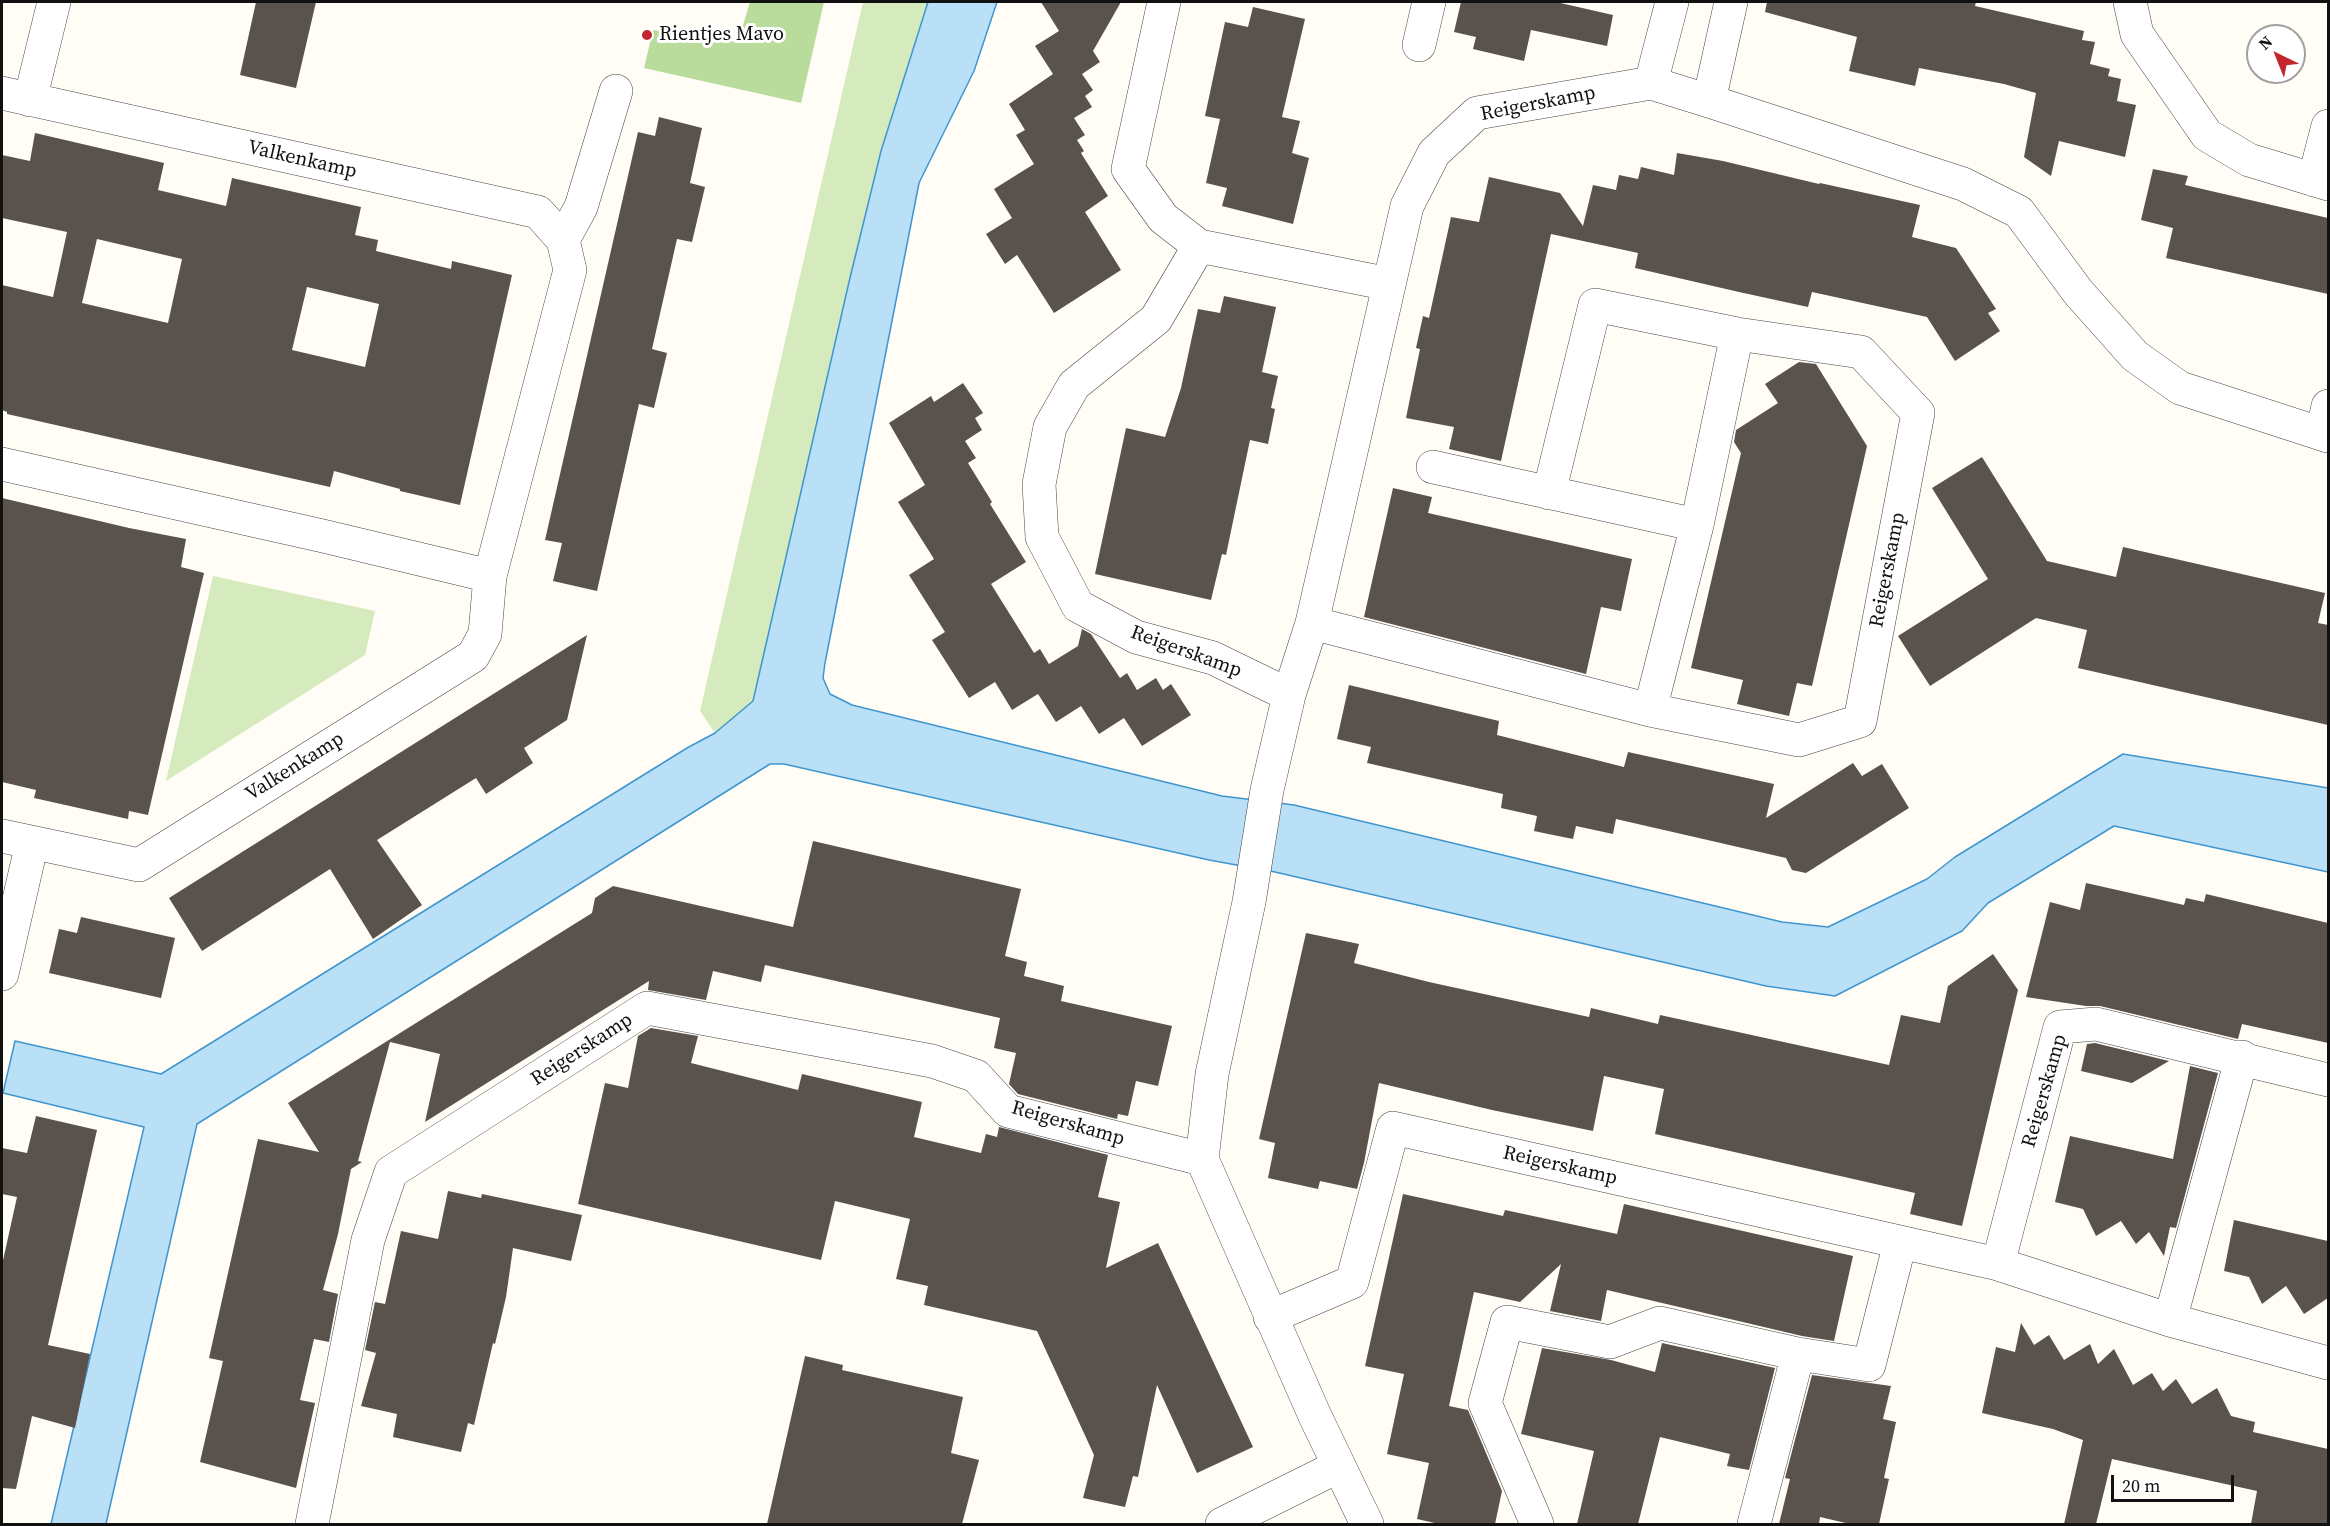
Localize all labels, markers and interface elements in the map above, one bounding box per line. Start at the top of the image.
place label: Rientjes Mavo [659,23,784,47]
north arrow [2246,24,2306,84]
marker: Rientjes Mavo [640,28,654,42]
text: N [2253,30,2277,54]
street label: Reigerskamp [1479,81,1597,127]
street label: Valkenkamp [245,136,359,184]
street label: Reigerskamp [1865,511,1911,629]
street label: Reigerskamp [1127,621,1245,683]
street label: Valkenkamp [241,727,349,807]
street label: Reigerskamp [527,1008,637,1092]
street label: Reigerskamp [2017,1032,2073,1150]
street label: Reigerskamp [1009,1096,1127,1152]
street label: Reigerskamp [1501,1141,1619,1191]
scale bar [2114,1463,2237,1501]
text: 20 m [2122,1473,2160,1498]

